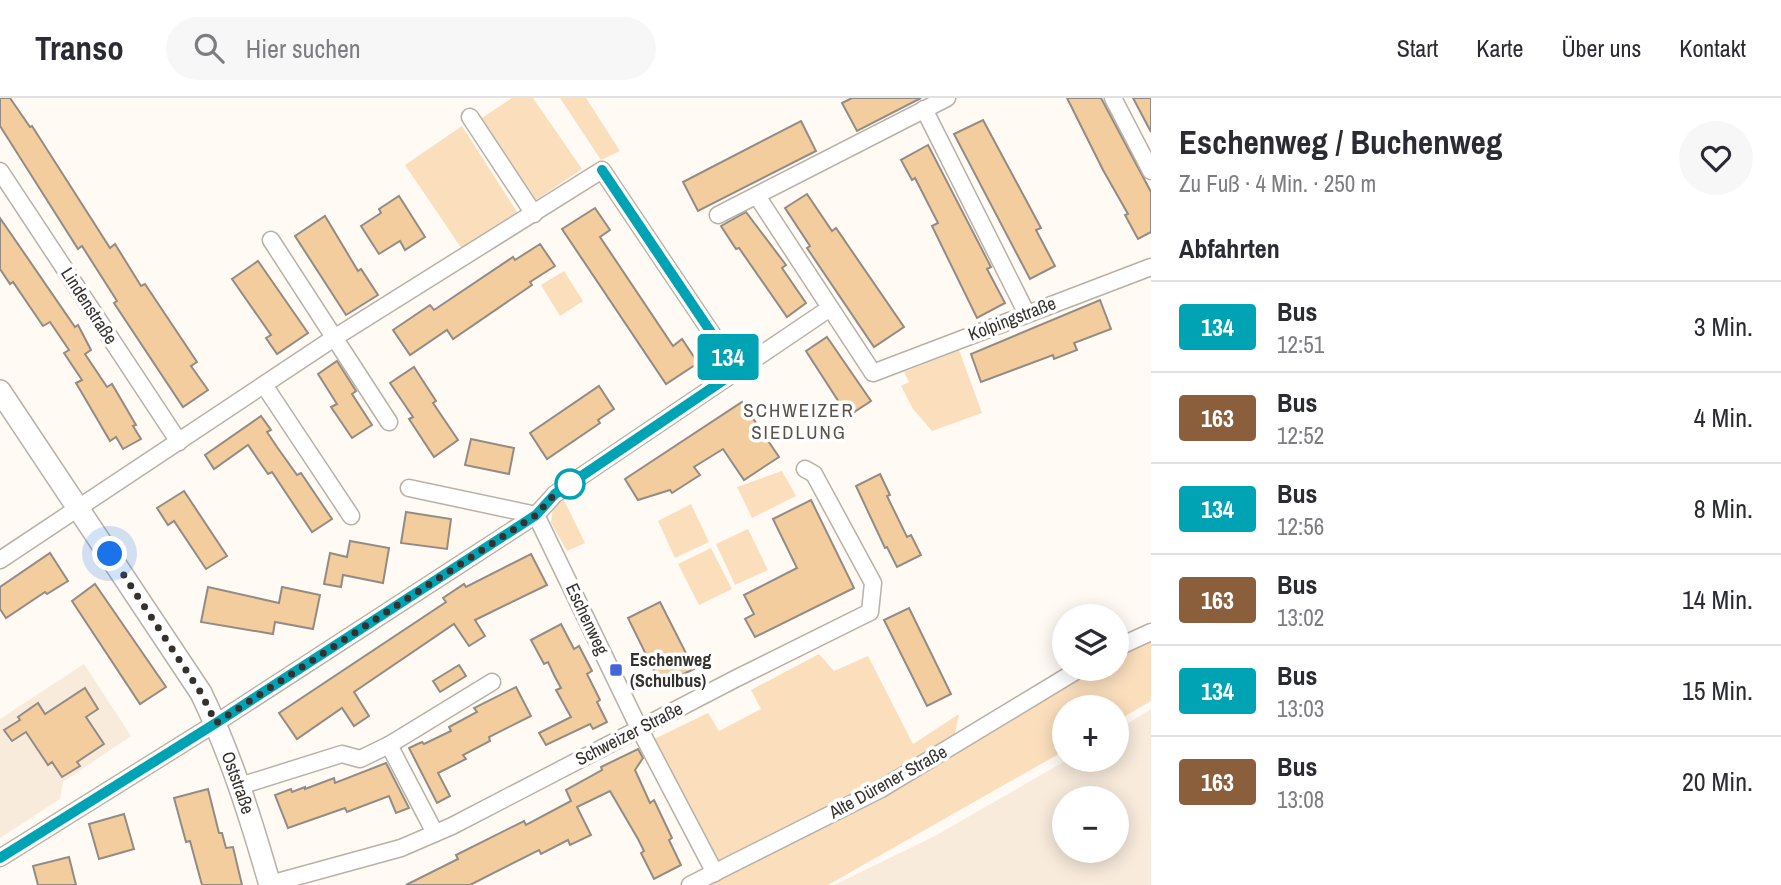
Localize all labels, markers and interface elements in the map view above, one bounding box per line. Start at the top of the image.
search box [166,17,656,80]
text: Transo [35,26,124,70]
icon: search [190,29,228,67]
text: Hier suchen [246,31,361,66]
text: Start [1397,32,1438,64]
text: Karte [1476,32,1523,64]
text: Über uns [1561,32,1641,64]
text: Kontakt [1679,32,1746,64]
text: Eschenweg / Buchenweg [1179,120,1502,164]
button: heart [1679,121,1753,195]
text: Zu Fuß · 4 Min. · 250 m [1179,168,1376,199]
text: Abfahrten [1179,231,1280,266]
street label: Lindenstraße [55,262,124,349]
street label: Kolpingstraße [964,290,1059,347]
text: Bus [1277,294,1317,329]
text: 3 Min. [1694,309,1753,344]
text: 134 [1201,311,1234,343]
text: 12:51 [1277,329,1324,360]
line badge: 134 [688,334,768,380]
text: 134 [712,341,744,373]
text: Bus [1277,385,1317,420]
district label: SCHWEIZER SIEDLUNG [743,397,855,445]
text: 4 Min. [1694,400,1753,435]
text: 163 [1201,402,1234,434]
text: 12:52 [1277,420,1324,451]
unlabelled marker [555,469,585,499]
text: Bus [1277,476,1317,511]
text: 8 Min. [1694,491,1753,526]
text: 134 [1201,493,1234,525]
text: 12:56 [1277,511,1324,542]
your location [92,536,127,571]
text: Bus [1277,567,1317,602]
street label: Eschenweg [560,579,615,659]
text: 14 Min. [1682,582,1753,617]
text: 163 [1201,584,1234,616]
text: 13:02 [1277,602,1324,633]
map controls [1052,604,1129,863]
button: layers [1052,604,1129,681]
place label: Eschenweg (Schulbus) [630,647,711,693]
text: Bus [1277,658,1317,693]
marker: Eschenweg (Schulbus) [608,662,624,678]
text: 15 Min. [1682,673,1753,708]
text: 134 [1201,675,1234,707]
text: 13:03 [1277,693,1324,724]
button: + [1052,695,1129,772]
street label: Schweizer Straße [571,696,687,771]
street label: Alte Dürener Straße [823,739,951,825]
street label: Oststraße [216,748,261,817]
text: Bus [1277,749,1317,784]
text: 20 Min. [1682,764,1753,799]
text: 163 [1201,766,1234,798]
text: 13:08 [1277,784,1324,815]
button: − [1052,786,1129,863]

